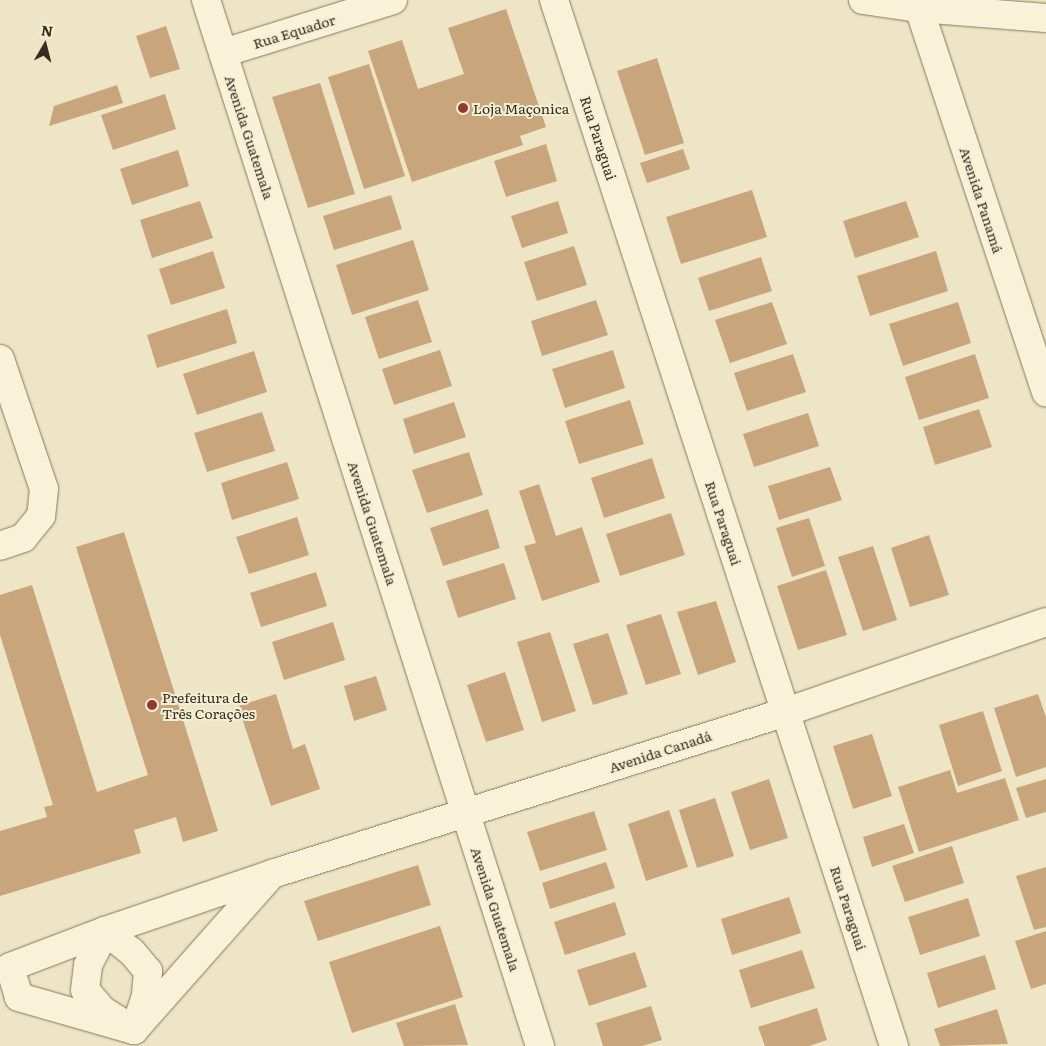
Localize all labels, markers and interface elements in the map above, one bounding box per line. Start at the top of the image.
street label: Rua Equador [251,10,337,52]
text: N [40,19,54,41]
north arrow [20,20,70,70]
street label: Avenida Guatemala [222,73,278,201]
street label: Rua Paraguai [577,94,621,182]
place label: Loja Maçonica [473,100,569,116]
marker: Loja Maçonica [457,102,469,114]
street label: Avenida Panamá [957,145,1007,255]
street label: Avenida Guatemala [345,459,401,587]
street label: Rua Paraguai [702,479,746,567]
place label: Prefeitura de Três Corações [162,689,255,722]
marker: Prefeitura de Três Corações [146,699,158,711]
street label: Avenida Canadá [607,727,713,775]
street label: Avenida Guatemala [468,845,524,973]
street label: Rua Paraguai [827,864,871,952]

